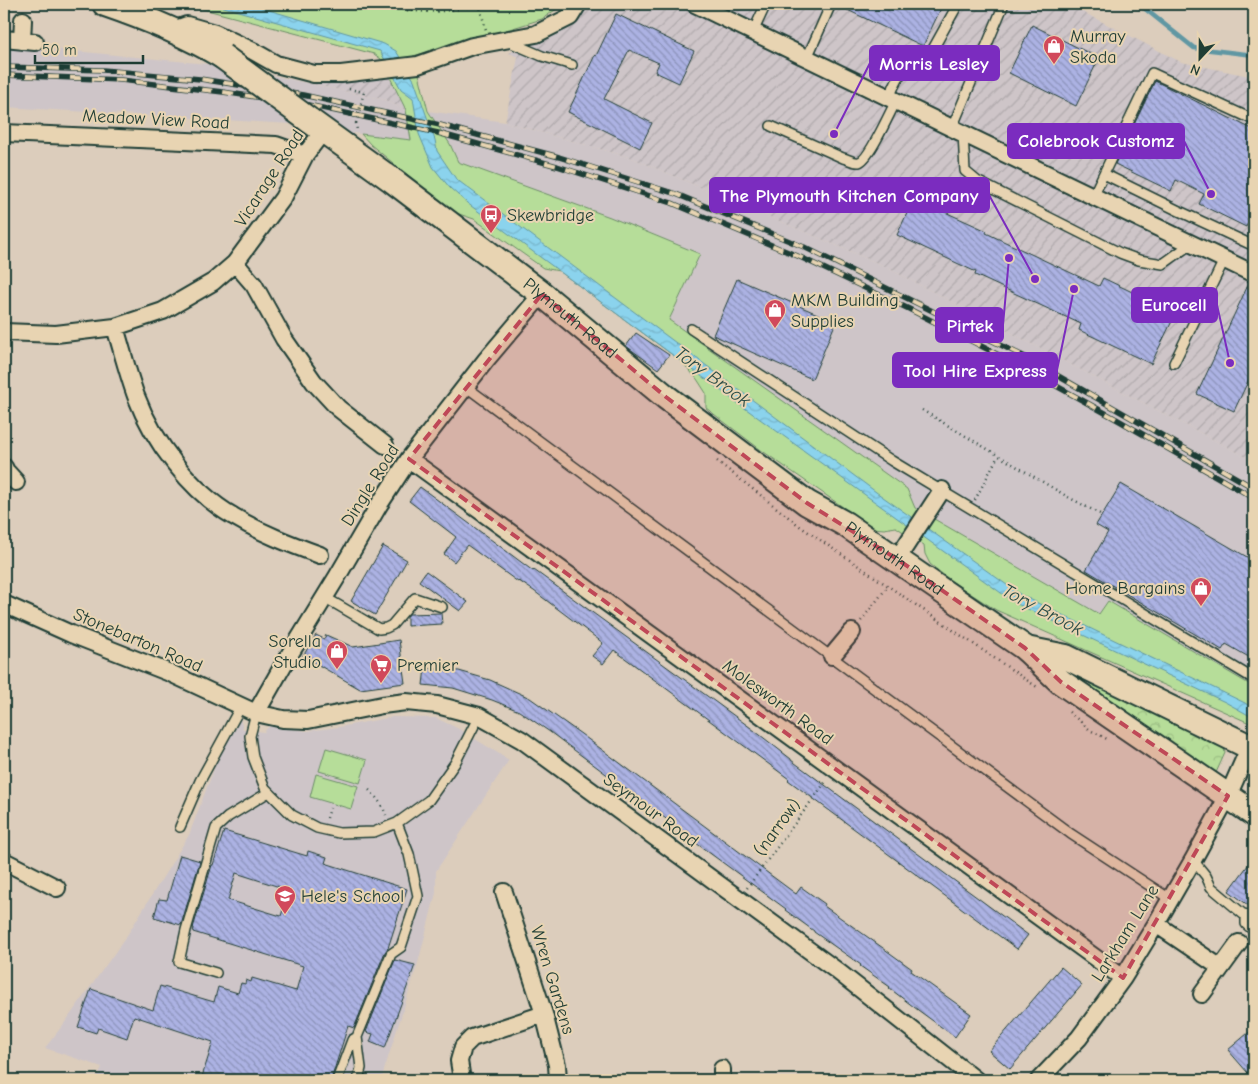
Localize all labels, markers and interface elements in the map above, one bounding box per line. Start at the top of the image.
place label: Murray Skoda [1070,26,1127,68]
scale bar [35,32,142,64]
north arrow [1176,32,1226,82]
shop icon: Murray Skoda [1042,34,1066,65]
text: 50 m [42,41,77,59]
callout: Morris Lesley [870,46,999,80]
text: Morris Lesley [879,53,989,75]
text: N [1188,60,1203,79]
street label: Meadow View Road [82,105,230,134]
callout: Colebrook Customz [1008,124,1184,158]
street label: Vicarage Road [230,126,309,231]
text: Colebrook Customz [1018,130,1174,152]
callout: The Plymouth Kitchen Company [710,178,989,212]
text: The Plymouth Kitchen Company [720,185,979,207]
bus stop icon: Skewbridge [479,203,503,234]
place label: Skewbridge [507,205,594,226]
street label: Plymouth Road [519,274,621,363]
callout: Eurocell [1132,288,1217,322]
place label: MKM Building Supplies [791,290,899,332]
text: Eurocell [1141,294,1207,316]
shop icon: MKM Building Supplies [763,298,787,329]
callout: Pirtek [936,308,1003,342]
text: Pirtek [946,315,994,337]
water label: Tory Brook [670,342,755,412]
callout: Tool Hire Express [893,353,1057,387]
text: Tool Hire Express [903,360,1047,382]
street label: Dingle Road [337,440,404,530]
street label: Plymouth Road [841,517,948,600]
shop icon: Home Bargains [1189,576,1213,607]
place label: Home Bargains [1065,578,1185,599]
water label: Tory Brook [998,579,1088,641]
street label: Stonebarton Road [70,604,205,677]
place label: Sorella Studio [269,631,321,673]
shop icon: Sorella Studio [325,639,349,670]
supermarket icon: Premier [369,653,393,684]
place label: Premier [397,655,459,676]
street label: Molesworth Road [718,655,837,750]
street label: Seymour Road [599,769,702,852]
street label: (narrow) [750,794,805,860]
street label: Larkham Lane [1087,881,1164,986]
school or university icon: Hele's School [273,884,297,915]
place label: Hele's School [301,886,404,907]
street label: Wren Gardens [526,923,579,1037]

